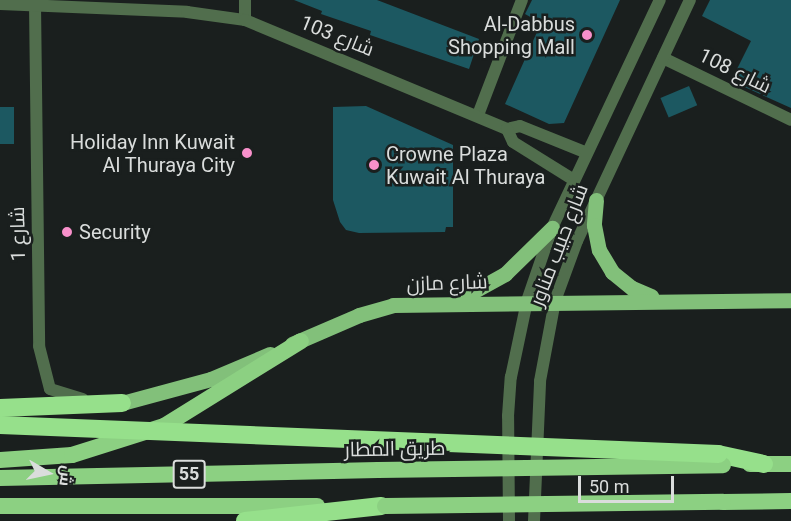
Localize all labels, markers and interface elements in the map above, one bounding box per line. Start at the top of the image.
street label: شارع 103 [297,10,377,62]
place label: Al-Dabbus Shopping Mall [448,12,575,59]
marker: Al-Dabbus Shopping Mall [580,28,594,42]
street label: شارع 108 [695,43,775,99]
place label: Holiday Inn Kuwait Al Thuraya City [70,130,235,177]
place label: Crowne Plaza Kuwait Al Thuraya [386,142,546,189]
marker: Holiday Inn Kuwait Al Thuraya City [240,146,254,160]
marker: Crowne Plaza Kuwait Al Thuraya [367,158,381,172]
street label: شارع حبيب مناور [525,181,593,309]
street label: شارع 1 [6,206,30,262]
place label: Security [79,220,151,244]
marker: Security [60,225,74,239]
street label: شارع مازن [406,270,488,296]
street label: طريق المطار [344,436,446,462]
north arrow [18,443,78,503]
road number: 55 [172,459,206,489]
text: ش [55,464,77,488]
scale bar [581,464,677,502]
text: 50 m [589,476,629,497]

